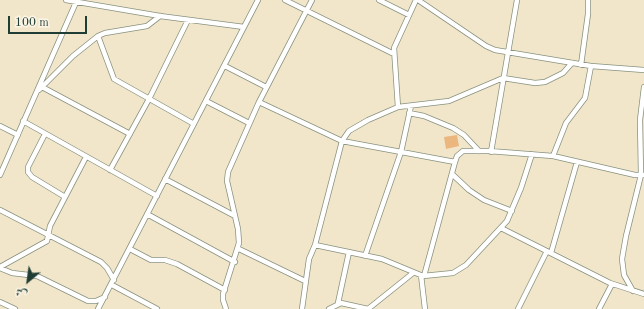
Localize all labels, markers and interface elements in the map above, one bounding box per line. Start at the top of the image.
scale bar [10,8,89,34]
text: 100 m [15,17,49,29]
north arrow [8,261,48,301]
text: ش [15,284,29,299]

